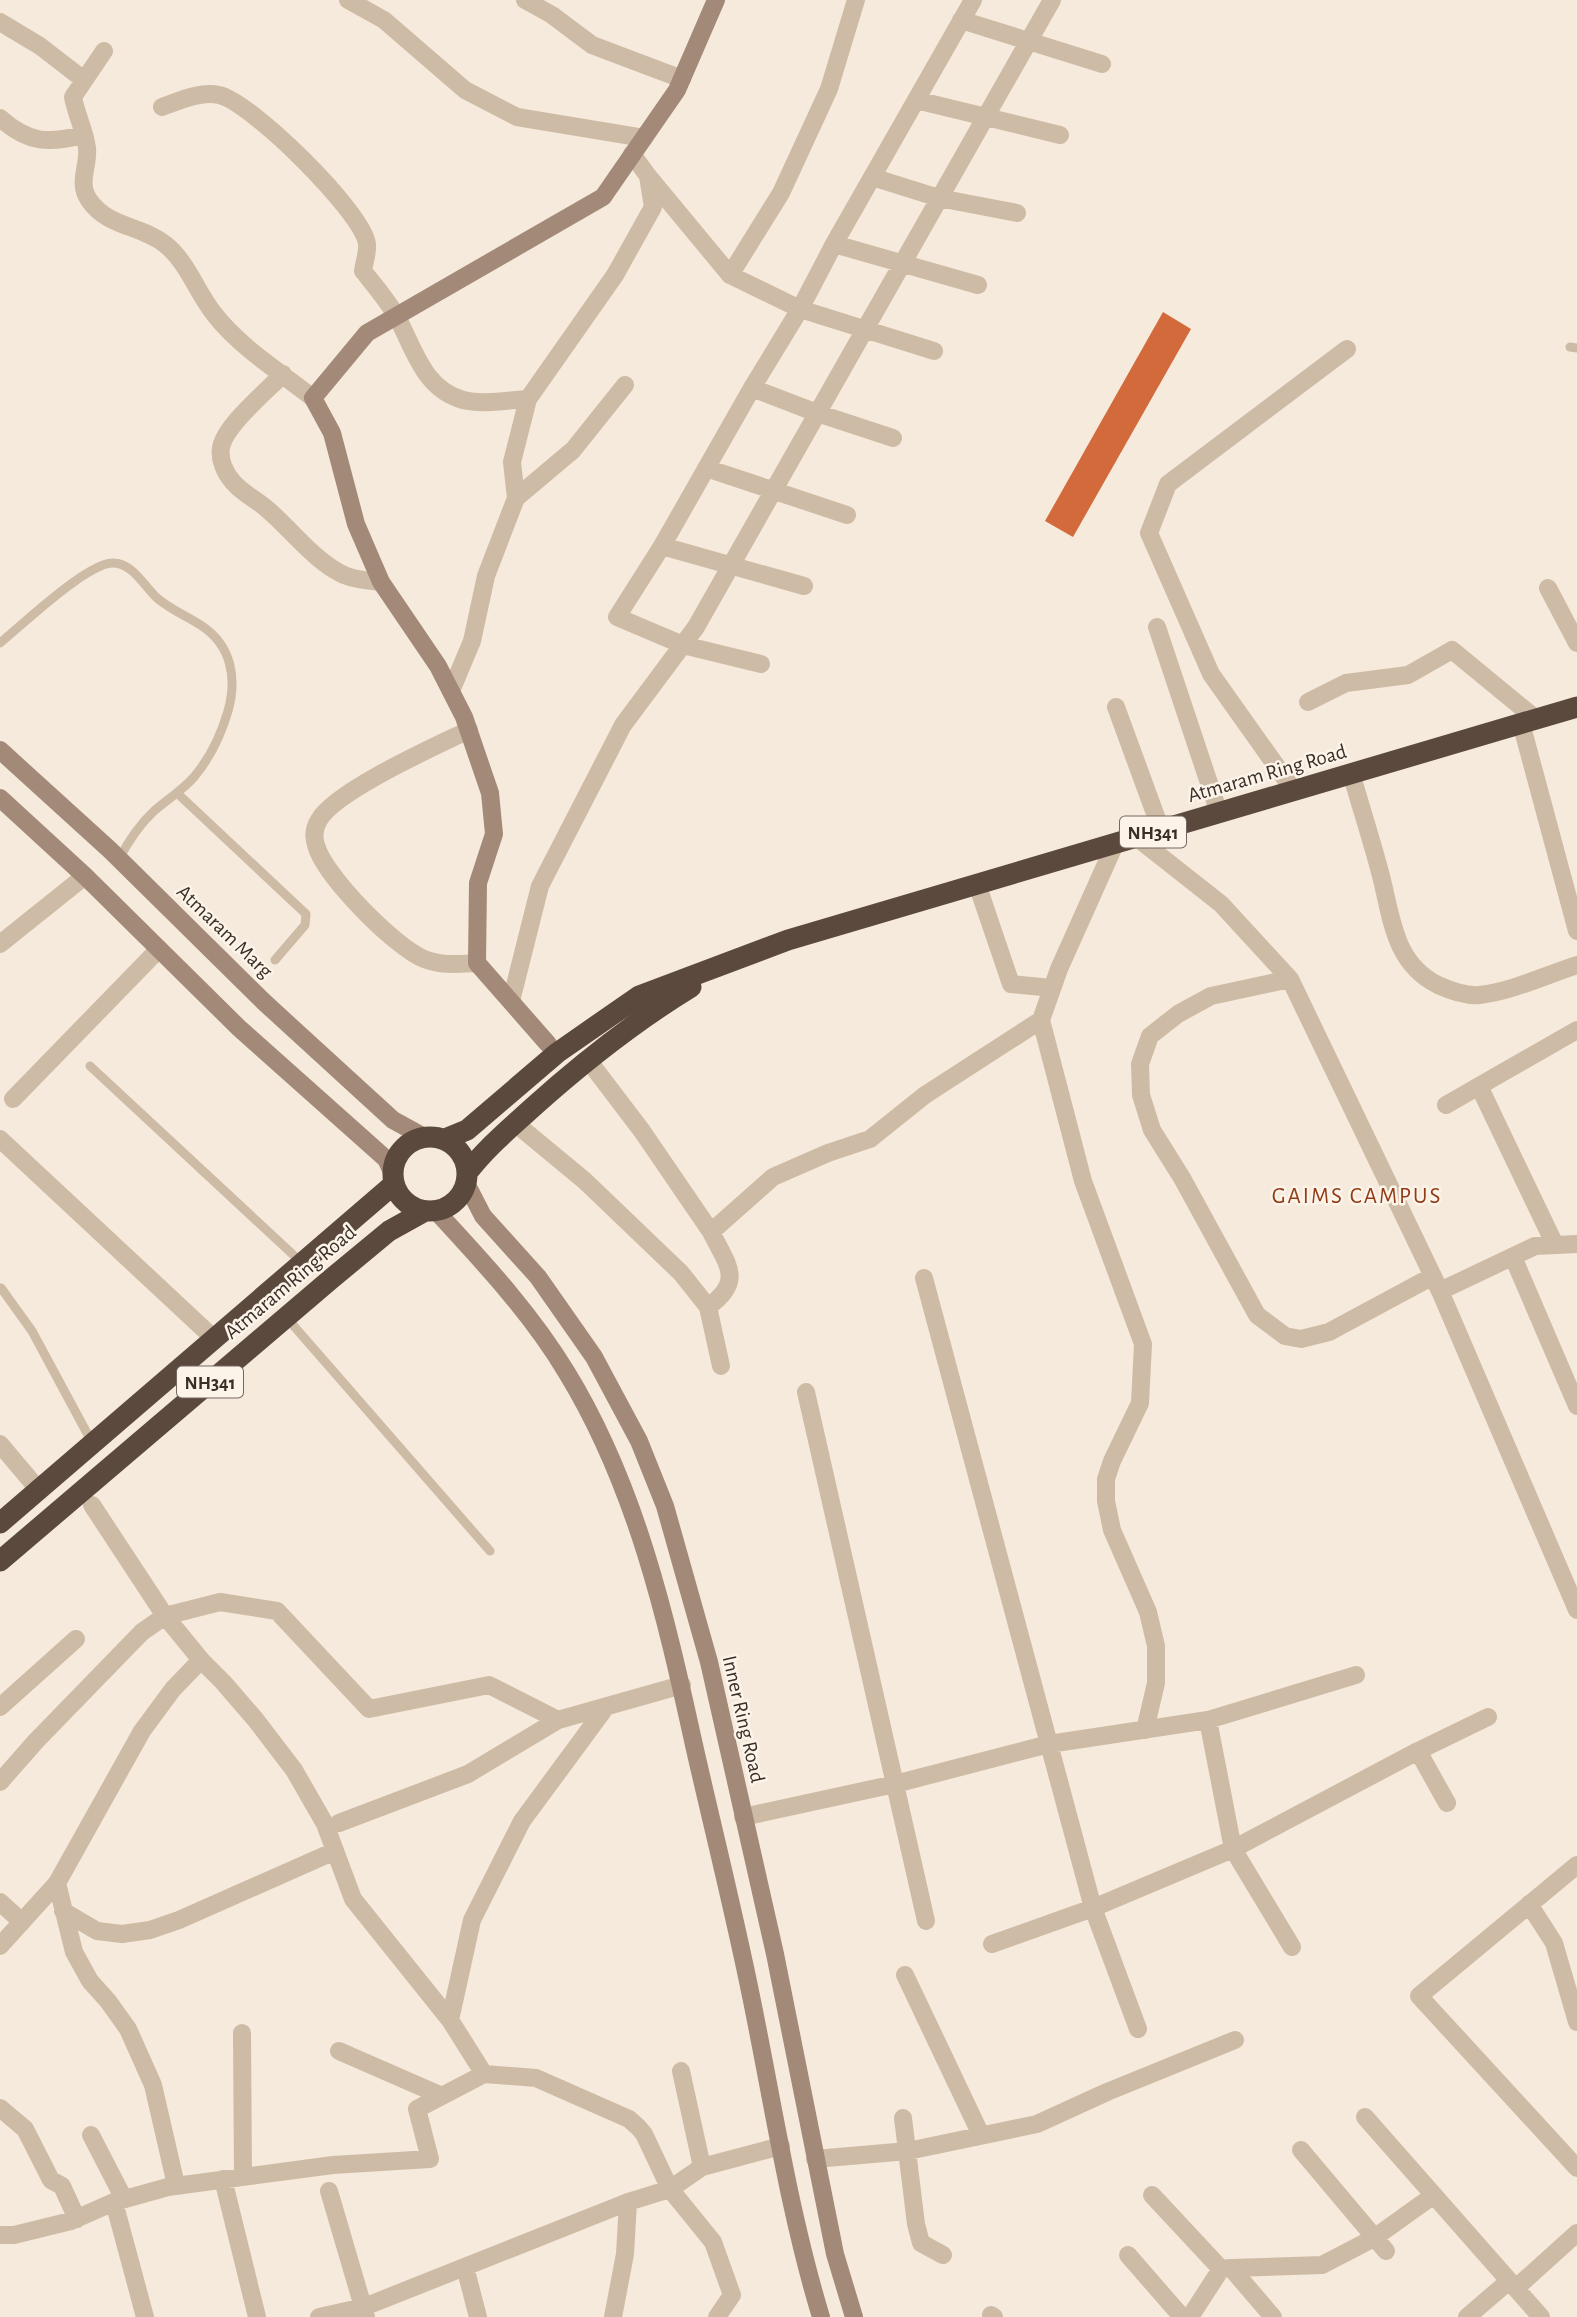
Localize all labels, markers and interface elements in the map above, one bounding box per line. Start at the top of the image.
street label: Atmaram Ring Road [1185,741,1349,806]
road number: NH341 [1120,817,1186,848]
street label: Atmaram Marg [173,881,277,982]
district label: GAIMS CAMPUS [1272,1185,1442,1208]
street label: Atmaram Ring Road [221,1222,360,1343]
road number: NH341 [177,1366,243,1398]
street label: Inner Ring Road [719,1653,768,1785]

